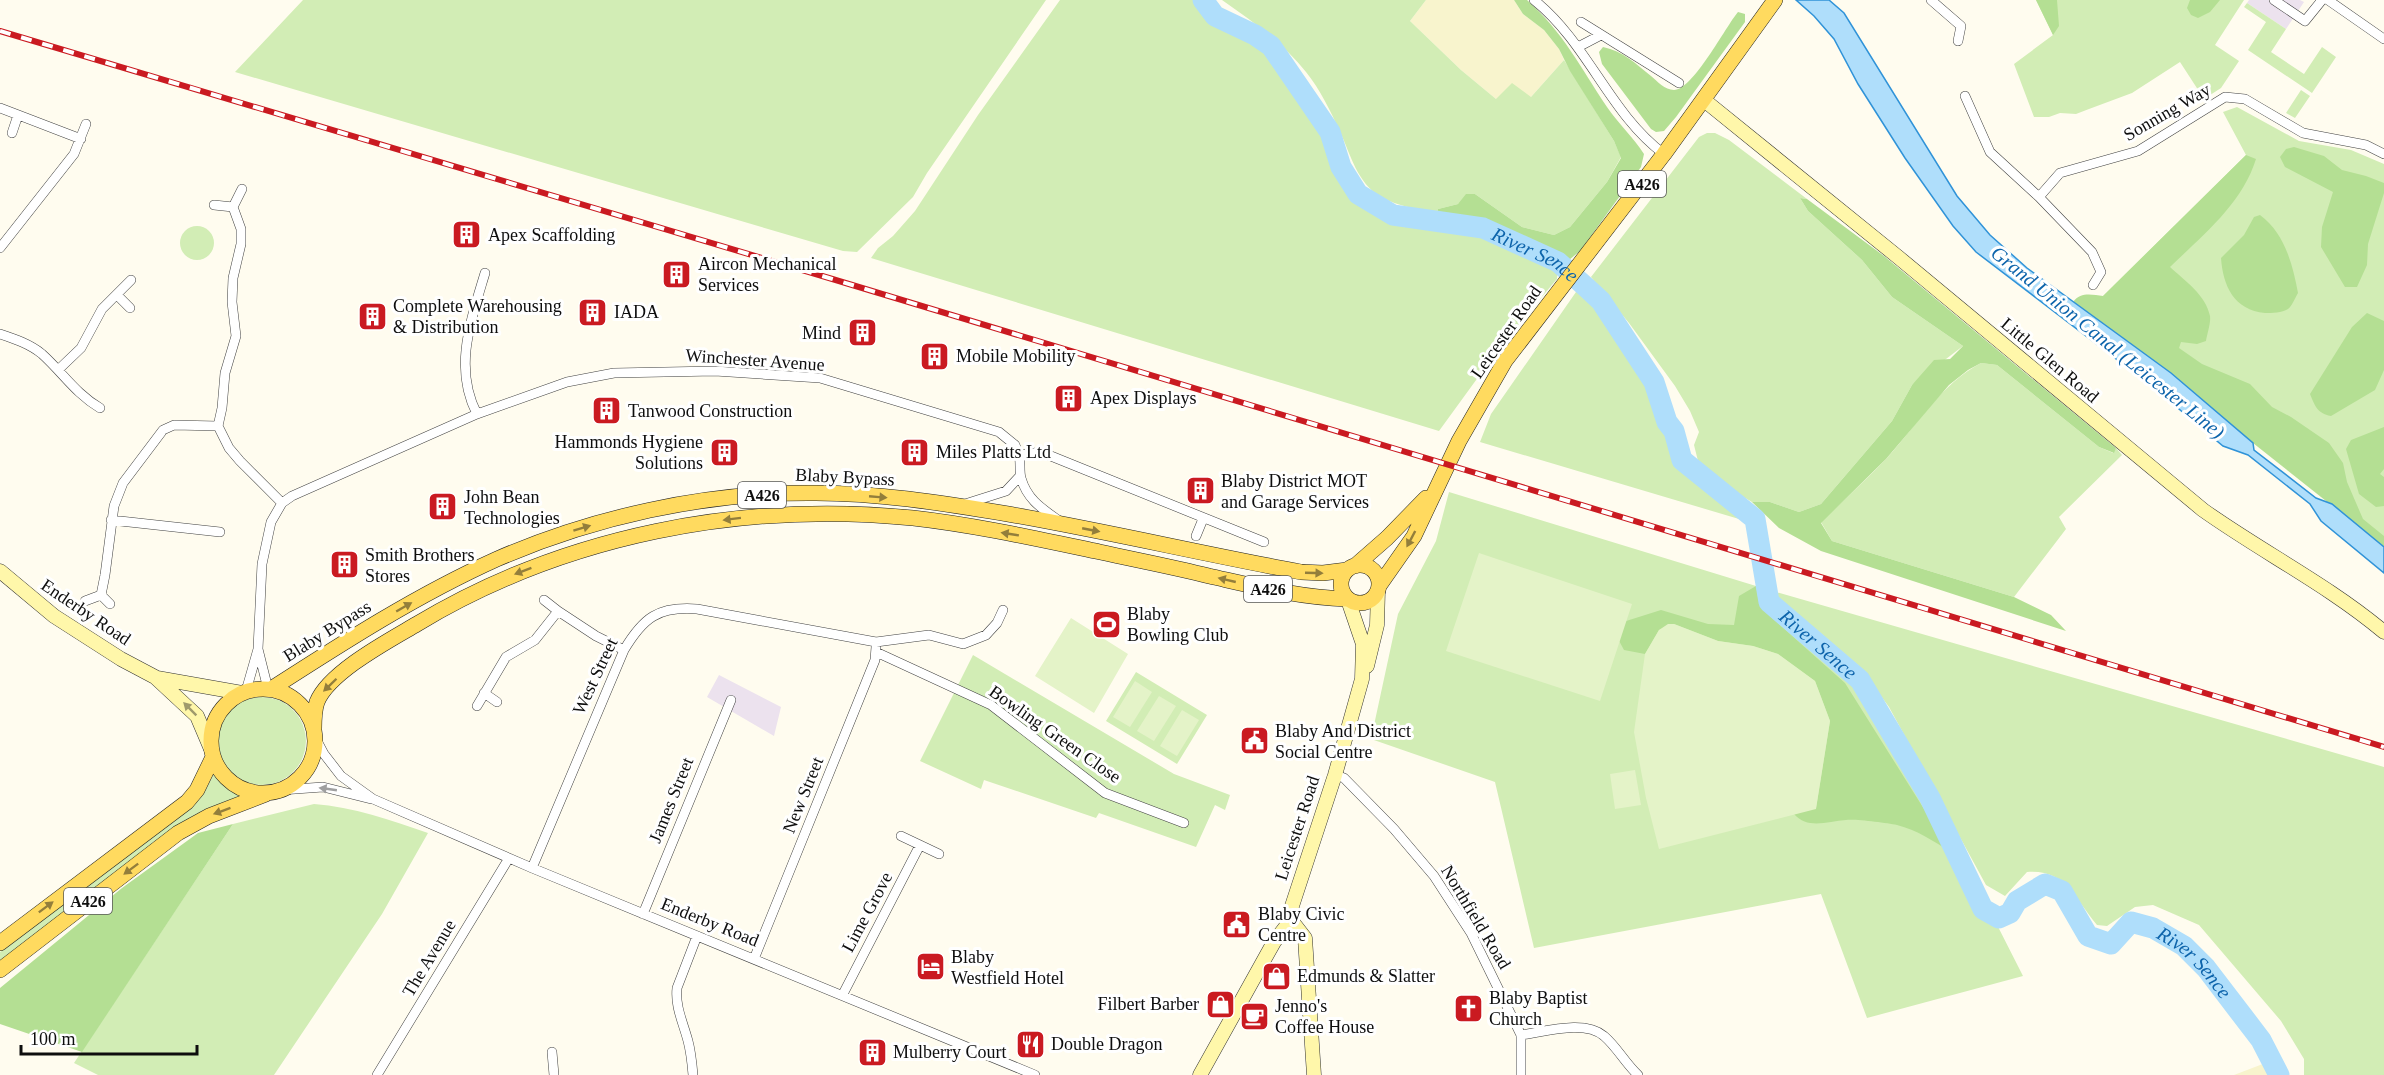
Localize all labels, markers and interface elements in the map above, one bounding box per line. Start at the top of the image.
street label: Sonning Way [2120,79,2214,145]
road number: A426 [1618,171,1666,197]
building icon: Apex Scaffolding [451,219,483,251]
water label: River Sence [1488,222,1583,286]
place label: Apex Scaffolding [488,225,615,245]
water label: Grand Union Canal (Leicester Line) [1986,241,2229,444]
place label: Aircon Mechanical Services [698,254,836,295]
building icon: Aircon Mechanical Services [661,258,693,290]
street label: Leicester Road [1467,282,1545,382]
place label: Complete Warehousing & Distribution [393,296,562,337]
building icon: IADA [577,296,609,328]
building icon: Complete Warehousing & Distribution [356,300,388,332]
place label: IADA [614,302,659,322]
street label: Little Glen Road [1997,313,2103,407]
building icon: Mind [846,317,878,349]
place label: Mind [802,323,841,343]
building icon: Mobile Mobility [919,340,951,372]
street label: Winchester Avenue [685,345,825,375]
place label: Mobile Mobility [956,346,1076,366]
building icon: Apex Displays [1053,382,1085,414]
place label: Apex Displays [1090,388,1197,408]
building icon: Tanwood Construction [591,395,623,427]
place label: Tanwood Construction [628,401,792,421]
place label: Hammonds Hygiene Solutions [555,432,703,473]
building icon: Hammonds Hygiene Solutions [708,436,740,468]
building icon: Miles Platts Ltd [899,436,931,468]
place label: Miles Platts Ltd [936,442,1051,462]
street label: Blaby Bypass [795,464,895,490]
place label: Blaby District MOT and Garage Services [1221,471,1369,512]
building icon: Blaby District MOT and Garage Services [1184,475,1216,507]
road number: A426 [738,482,786,508]
place label: John Bean Technologies [464,487,560,528]
building icon: John Bean Technologies [427,491,459,523]
one-way arrow [869,492,888,502]
one-way arrow [723,515,742,524]
one-way arrow [573,523,591,533]
one-way arrow [1082,525,1101,535]
one-way arrow [1000,530,1019,539]
one-way arrow [1406,531,1416,548]
place label: Smith Brothers Stores [365,545,475,586]
building icon: Smith Brothers Stores [328,549,360,581]
one-way arrow [514,566,532,576]
one-way arrow [1305,568,1324,577]
one-way arrow [1218,574,1237,584]
street label: Enderby Road [38,575,134,649]
road number: A426 [1244,576,1292,602]
street label: Blaby Bypass [280,596,374,666]
one-way arrow [396,602,413,612]
place label: Blaby Bowling Club [1127,604,1229,645]
water label: River Sence [1774,604,1862,684]
sports icon: Blaby Bowling Club [1090,608,1122,640]
street label: West Street [569,635,621,717]
one-way arrow [323,677,337,691]
street label: Bowling Green Close [985,681,1125,787]
one-way arrow [183,702,197,716]
place label: Blaby And District Social Centre [1275,721,1411,762]
public building icon: Blaby And District Social Centre [1238,725,1270,757]
street label: James Street [645,754,697,846]
street label: New Street [779,754,827,836]
street label: Leicester Road [1271,773,1323,883]
one-way arrow [318,785,337,794]
one-way arrow [213,807,231,817]
street label: Northfield Road [1437,861,1515,973]
one-way arrow [124,862,139,874]
street label: Lime Grove [838,869,896,955]
road number: A426 [64,888,112,914]
street label: Enderby Road [658,893,762,951]
one-way arrow [38,901,54,913]
place label: Blaby Civic Centre [1258,904,1345,945]
public building icon: Blaby Civic Centre [1221,908,1253,940]
street label: The Avenue [398,916,460,1000]
water label: River Sence [2153,921,2236,1003]
place label: Blaby Westfield Hotel [951,947,1064,988]
hotel icon: Blaby Westfield Hotel [914,951,946,983]
shop icon: Edmunds & Slatter [1260,960,1292,992]
place label: Edmunds & Slatter [1297,966,1435,986]
shop icon: Filbert Barber [1204,988,1236,1020]
place label: Blaby Baptist Church [1489,988,1588,1029]
church icon: Blaby Baptist Church [1452,992,1484,1024]
place label: Filbert Barber [1098,994,1199,1014]
place label: Jenno's Coffee House [1275,996,1374,1037]
cafe icon: Jenno's Coffee House [1238,1000,1270,1032]
scale bar [21,1018,196,1056]
restaurant icon: Double Dragon [1014,1028,1046,1060]
text: 100 m [30,1029,76,1049]
place label: Double Dragon [1051,1034,1162,1054]
building icon: Mulberry Court [856,1036,888,1068]
place label: Mulberry Court [893,1042,1006,1062]

